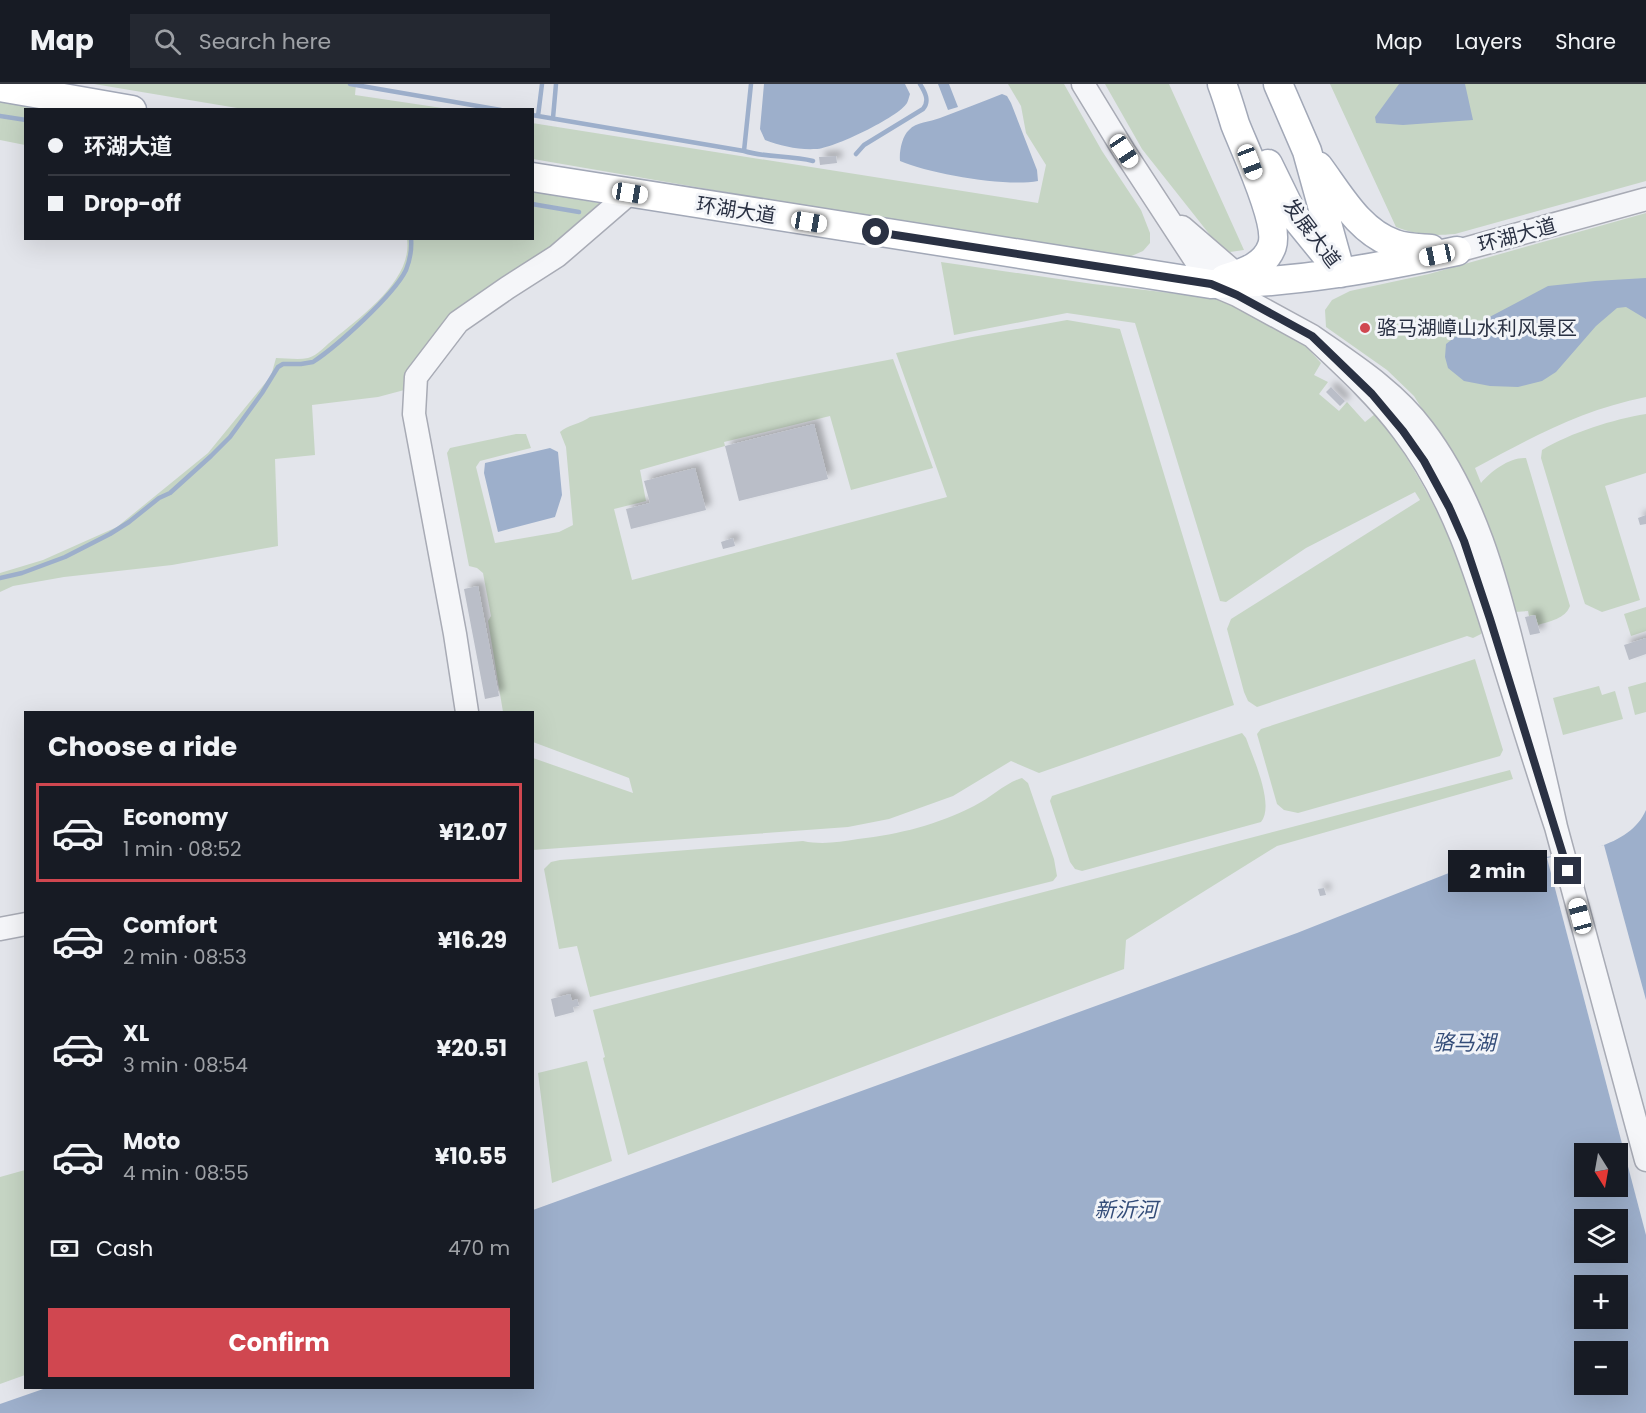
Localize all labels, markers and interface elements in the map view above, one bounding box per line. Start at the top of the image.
search box [130,14,550,68]
text: Map [30,21,94,60]
icon: search [151,25,184,58]
text: Search here [199,26,331,57]
text: Map [1376,27,1422,56]
text: Layers [1455,27,1522,56]
text: Share [1555,27,1616,56]
text: 环湖大道 [84,131,172,162]
car [1106,131,1142,171]
car [1235,142,1265,182]
car [611,181,649,205]
text: Drop-off [84,188,181,219]
street label: 环湖大道 [694,190,778,230]
street label: 发展大道 [1277,193,1347,273]
car [790,210,828,234]
street label: 环湖大道 [1475,211,1559,259]
route start [862,218,889,245]
car [1418,242,1456,268]
place label: 骆马湖嶂山水利风景区 [1377,314,1577,342]
marker: 骆马湖嶂山水利风景区 [1358,321,1372,335]
text: Choose a ride [48,728,237,765]
text: Economy [123,802,228,833]
icon: car [51,806,105,860]
text: ¥12.07 [439,817,507,848]
text: 1 min · 08:52 [123,835,241,863]
callout: 2 min [1448,850,1547,892]
text: 2 min [1469,857,1526,885]
route end [1554,857,1581,884]
car [1567,896,1593,936]
text: Comfort [123,910,217,941]
icon: car [51,914,105,968]
text: ¥16.29 [438,925,507,956]
text: 2 min · 08:53 [123,943,247,971]
text: XL [123,1018,149,1049]
icon: car [51,1022,105,1076]
water label: 骆马湖 [1433,1028,1498,1057]
text: ¥20.51 [437,1033,507,1064]
text: 3 min · 08:54 [123,1051,248,1079]
text: Moto [123,1126,180,1157]
icon: car [51,1130,105,1184]
text: ¥10.55 [435,1141,507,1172]
north arrow [1574,1143,1628,1197]
map controls [1574,1143,1628,1395]
text: 4 min · 08:55 [123,1159,249,1187]
water label: 新沂河 [1095,1195,1161,1224]
button: layers [1574,1209,1628,1263]
icon: cash [48,1232,81,1265]
text: Cash [96,1233,153,1264]
text: 470 m [448,1234,510,1262]
button: + [1574,1275,1628,1329]
button: Confirm [48,1308,510,1377]
button: − [1574,1341,1628,1395]

